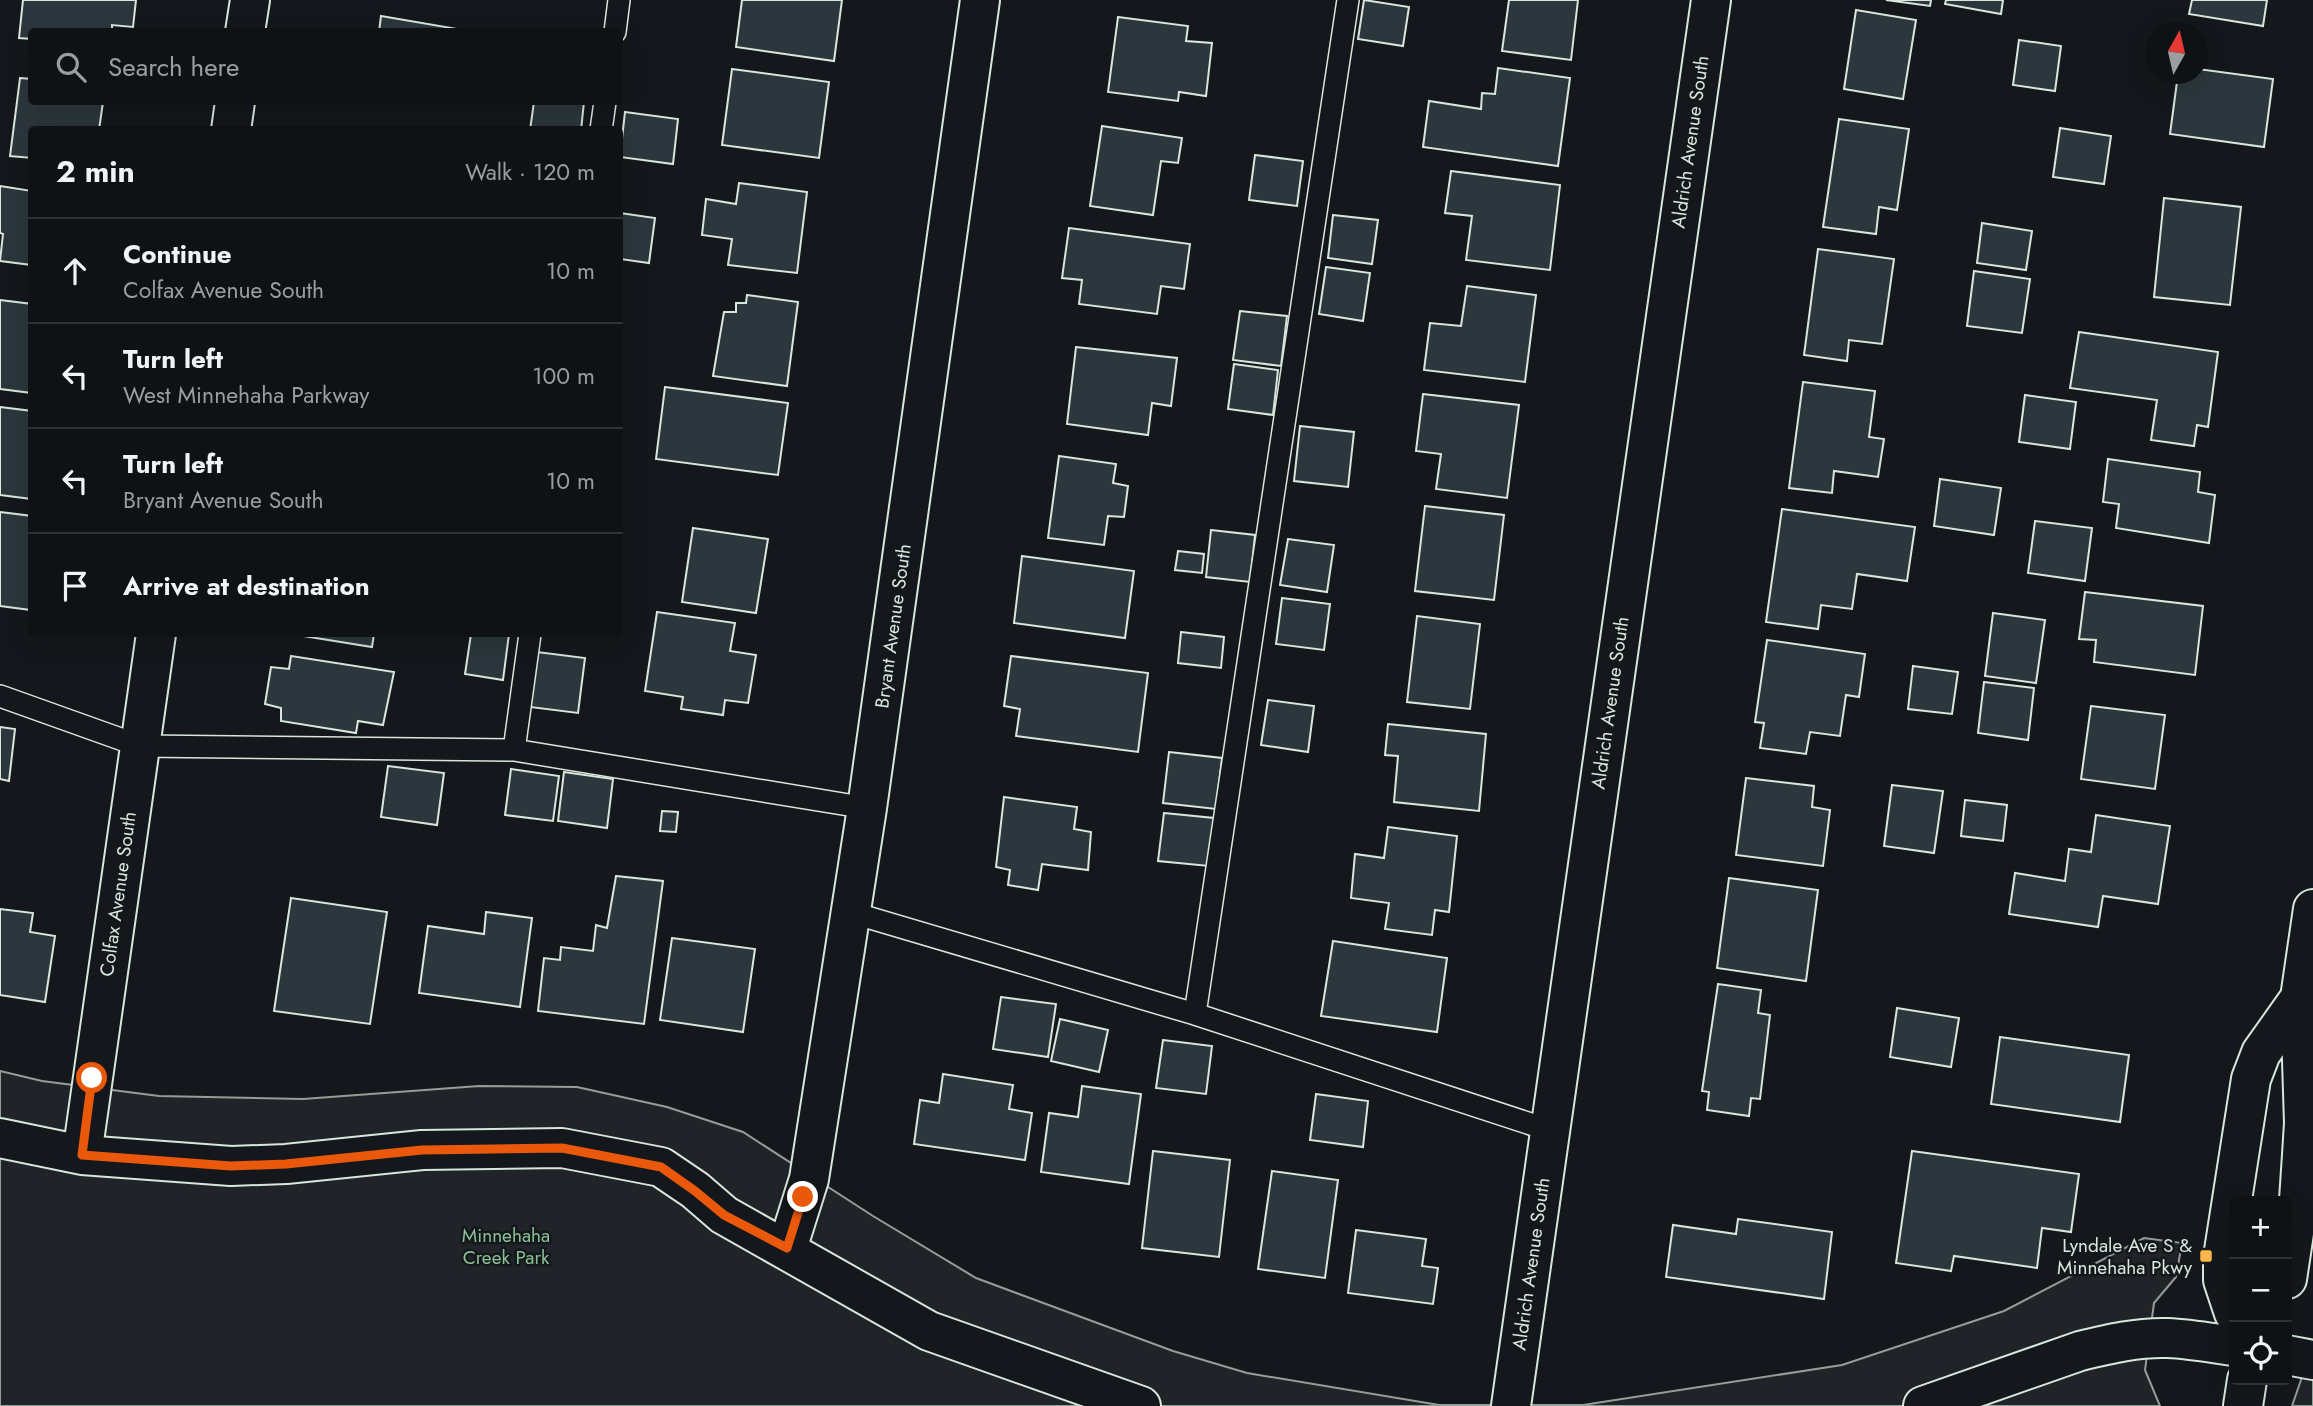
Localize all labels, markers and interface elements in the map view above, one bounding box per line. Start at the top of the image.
north arrow [2145,21,2208,84]
search box [28,28,623,105]
icon: search [52,48,90,86]
text: Search here [108,48,240,86]
street label: Aldrich Avenue South [1665,54,1715,230]
text: 2 min [56,150,135,193]
text: Walk · 120 m [465,155,595,189]
text: Continue [123,235,232,273]
icon: ahead [56,252,94,290]
text: 10 m [546,254,595,288]
text: Colfax Avenue South [123,273,324,307]
text: Turn left [123,340,223,378]
icon: left [56,357,94,395]
text: 100 m [532,359,595,393]
text: West Minnehaha Parkway [123,378,369,412]
text: Turn left [123,445,223,483]
icon: left [56,462,94,500]
text: 10 m [546,464,595,498]
text: Bryant Avenue South [123,483,323,517]
street label: Bryant Avenue South [868,542,918,710]
icon: arrive [56,567,94,605]
text: Arrive at destination [123,567,370,605]
street label: Aldrich Avenue South [1585,615,1635,791]
street label: Colfax Avenue South [93,810,143,978]
route start [76,1062,107,1093]
street label: Aldrich Avenue South [1506,1176,1556,1352]
route end [787,1181,818,1212]
map controls [2229,1196,2292,1385]
button: + [2229,1196,2292,1259]
park label: Minnehaha Creek Park [462,1222,550,1271]
place label: Lyndale Ave S & Minnehaha Pkwy [2057,1232,2193,1281]
marker: Lyndale Ave S & Minnehaha Pkwy [2198,1248,2214,1264]
button: − [2229,1259,2292,1322]
button: locate [2229,1322,2292,1385]

